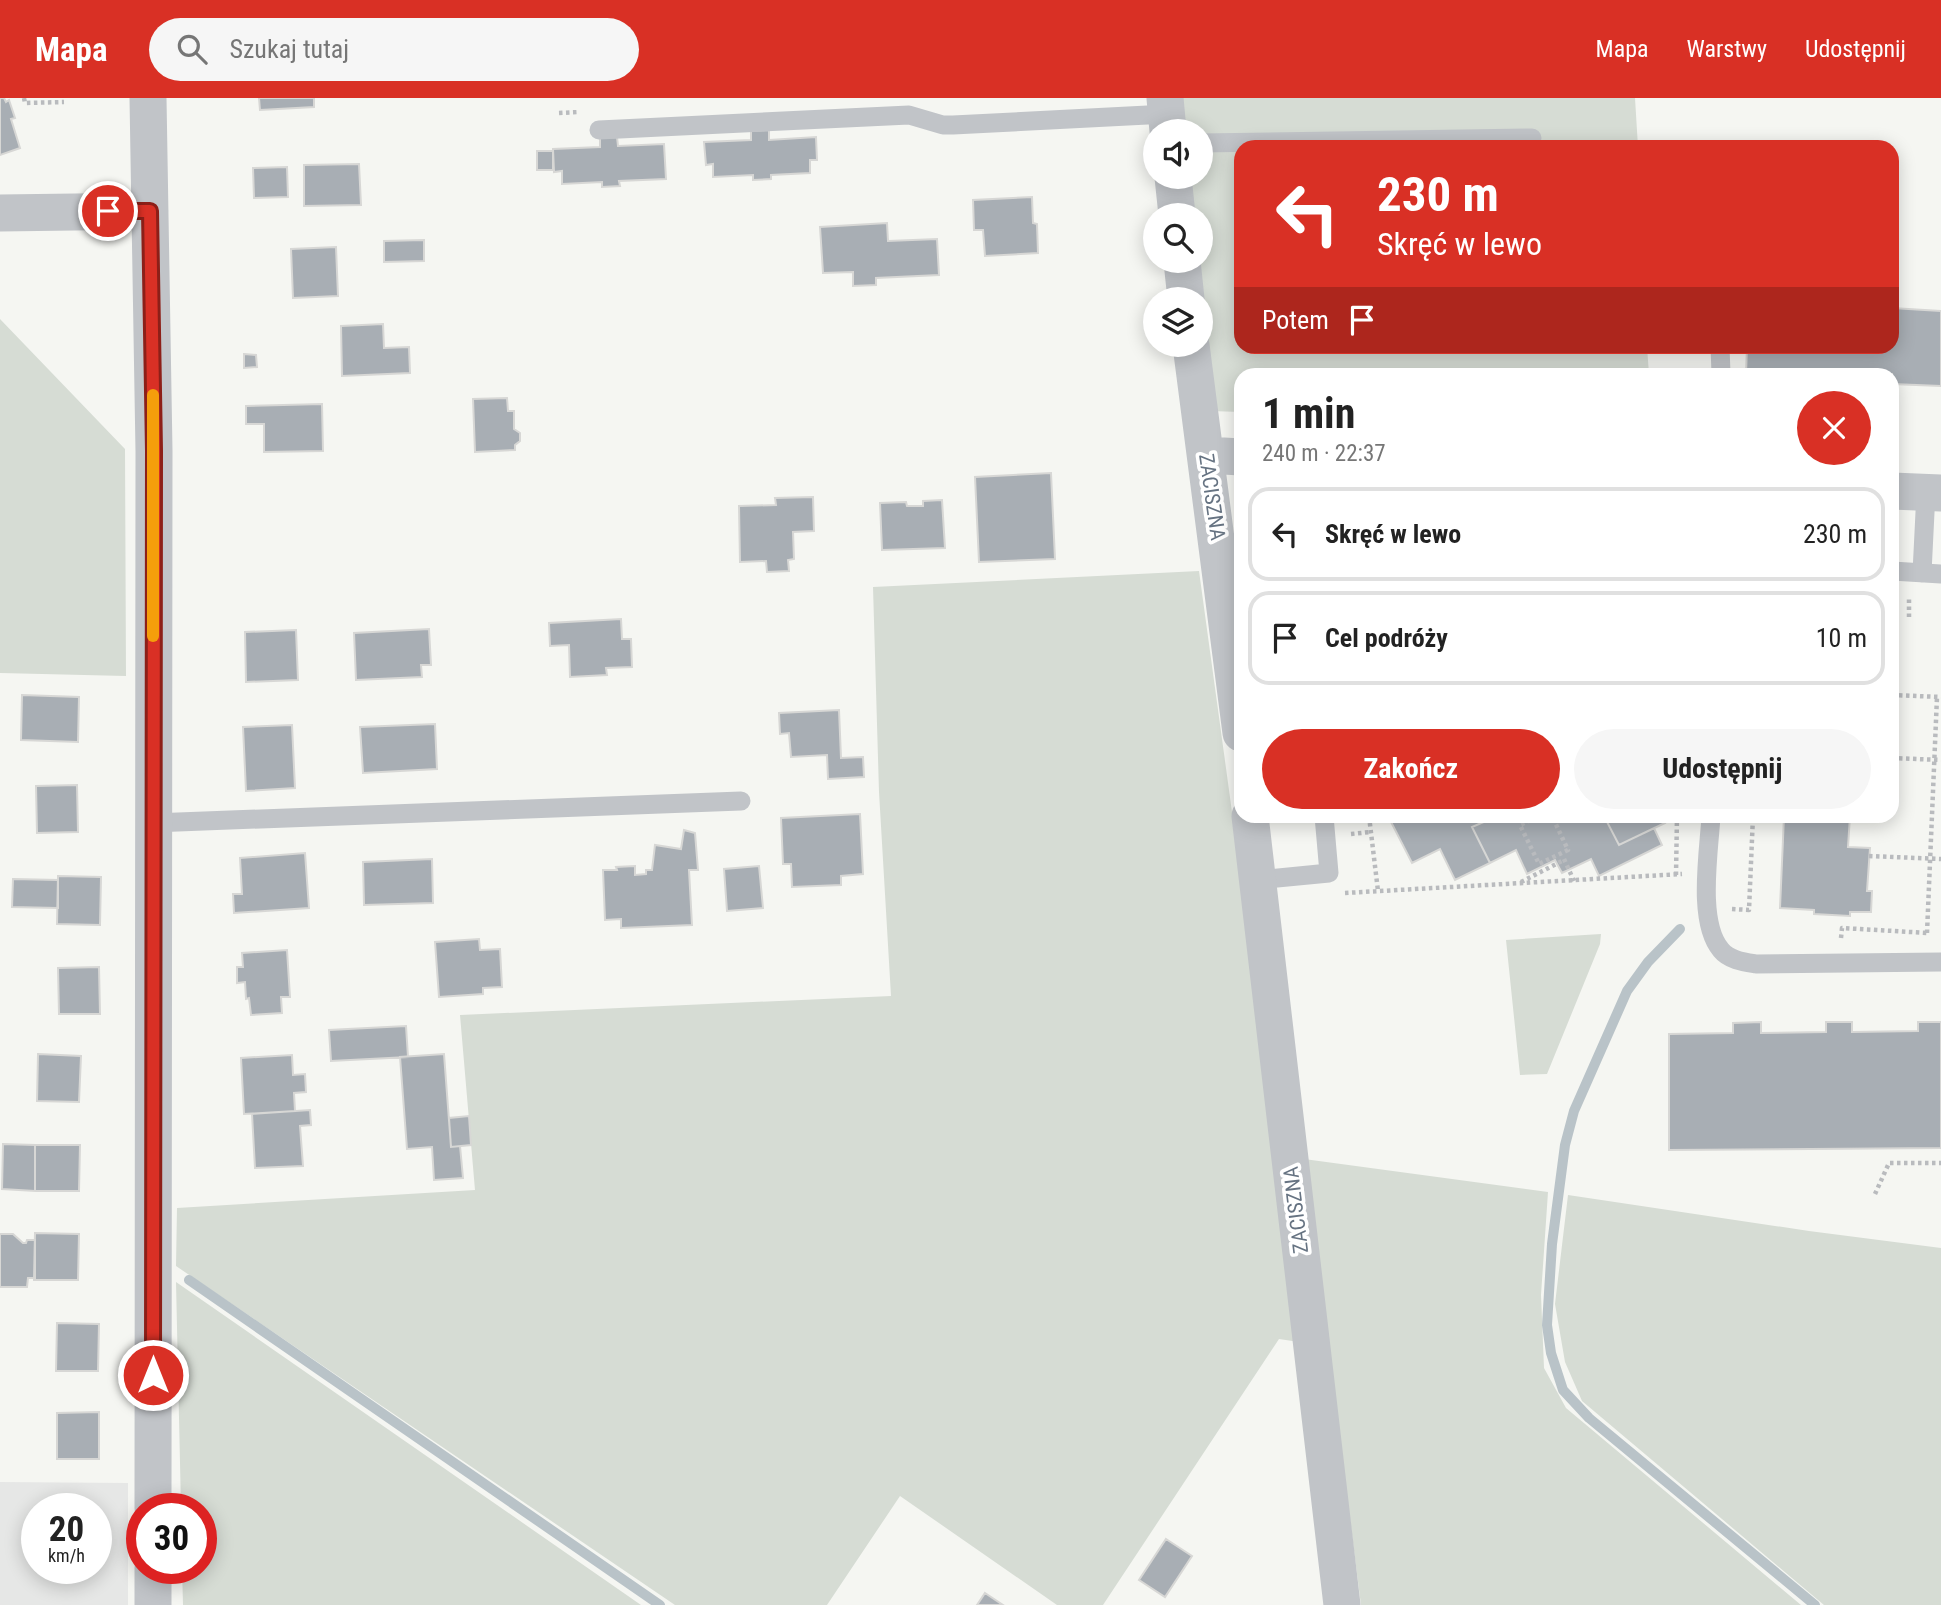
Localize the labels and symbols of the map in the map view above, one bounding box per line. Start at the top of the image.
pin [78,181,138,241]
street label: ZACISZNA [1194,452,1230,542]
street label: ZACISZNA [1279,1165,1313,1255]
position arrow [116,1338,190,1412]
speed limit sign: 30 [126,1493,217,1584]

